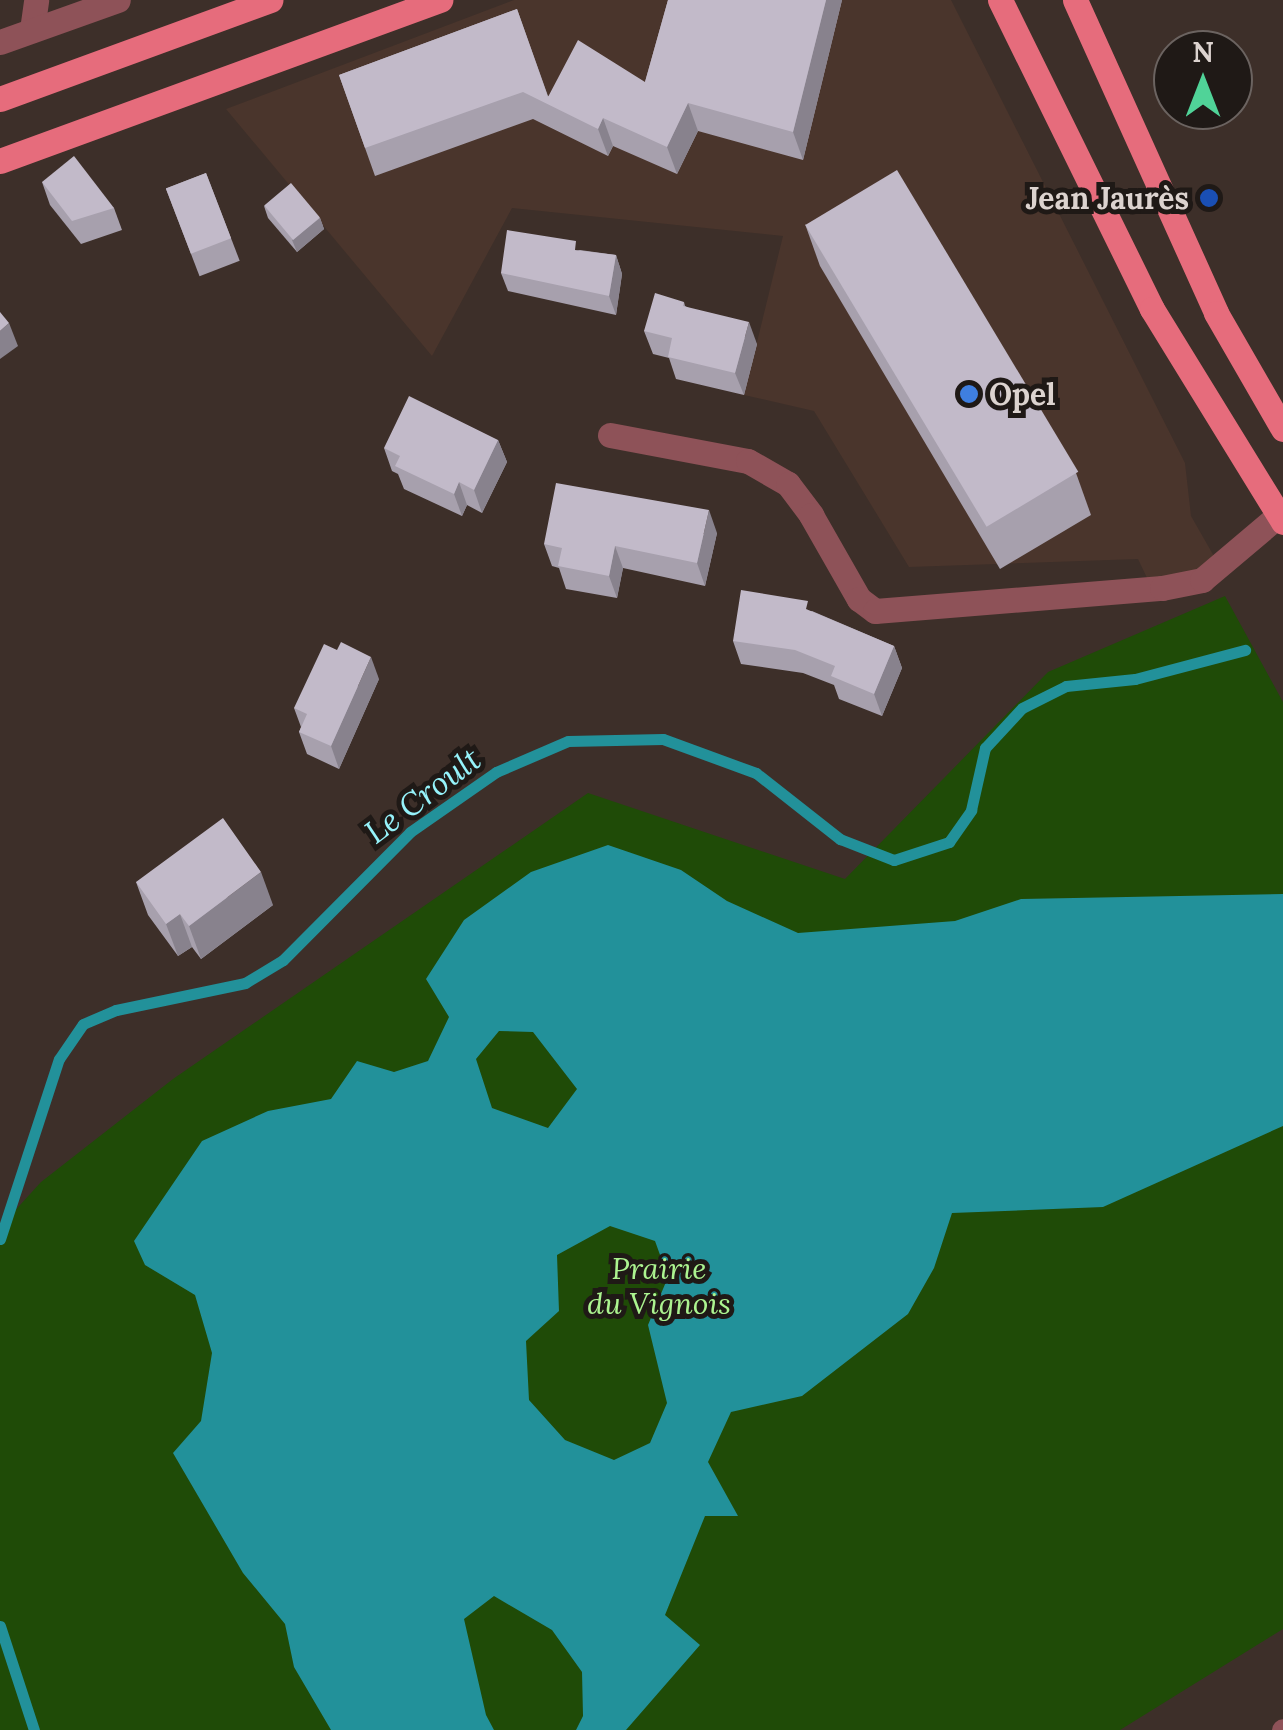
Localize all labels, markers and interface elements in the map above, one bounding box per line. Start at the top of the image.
north arrow [1153,30,1253,130]
text: N [1192,34,1214,70]
place label: Jean Jaurès [1026,180,1189,216]
marker: Jean Jaurès [1198,187,1220,209]
place label: Opel [989,376,1056,412]
marker: Opel [958,383,980,405]
water label: Le Croult [358,740,488,852]
park label: Prairie du Vignois [587,1250,731,1320]

